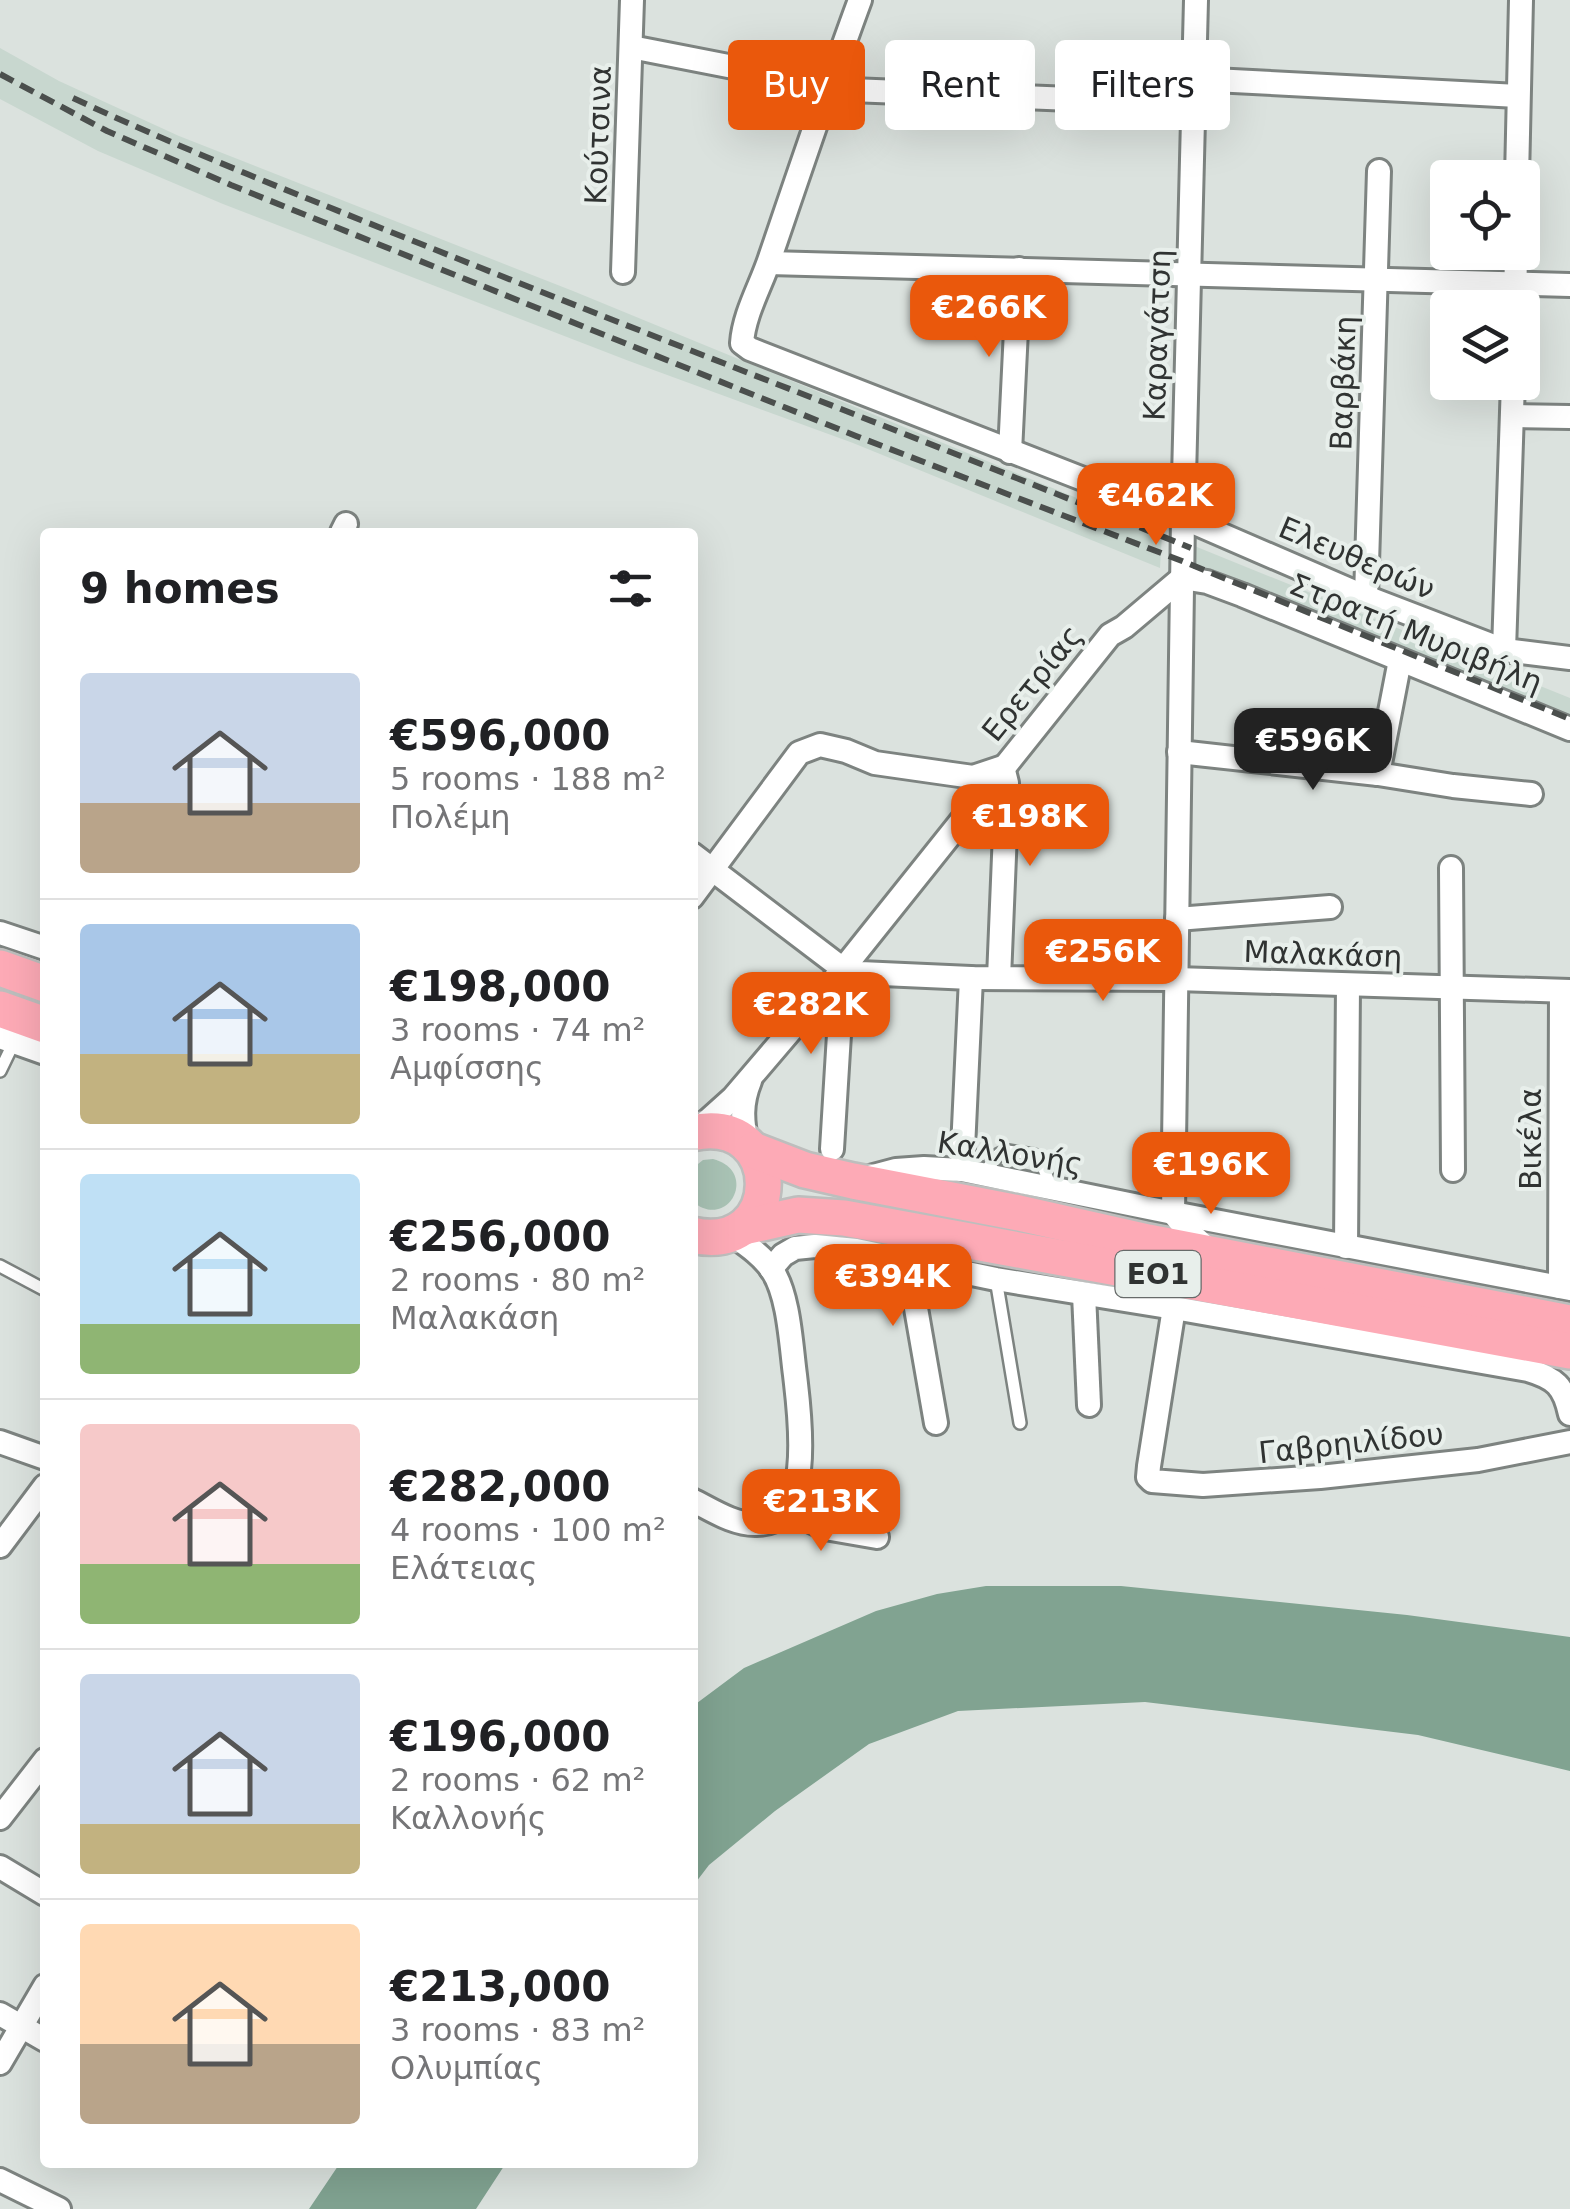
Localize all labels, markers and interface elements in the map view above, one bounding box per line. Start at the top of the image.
chip: Buy [728,40,865,130]
chip: Rent [885,40,1035,130]
chip: Filters [1055,40,1230,130]
street label: Κούτσινα [578,65,618,205]
map controls [1430,160,1540,400]
button: locate [1430,160,1540,270]
street label: Καραγάτση [1137,248,1177,422]
pin: €266K [919,275,1059,360]
text: €266K [932,288,1046,326]
button: layers [1430,290,1540,400]
street label: Βαρβάκη [1323,315,1363,451]
pin: €462K [1086,463,1226,548]
text: €462K [1099,476,1213,514]
street label: Ελευθερών [1274,510,1440,606]
icon: filters [603,561,658,616]
text: 9 homes [80,564,280,613]
street label: Στρατή Μυριβήλη [1284,566,1548,700]
street label: Ερετρίας [975,618,1089,748]
pin: €596K [1243,708,1383,793]
text: €596,000 [390,711,611,760]
icon: home [160,713,280,833]
text: €596K [1256,721,1370,759]
text: 5 rooms · 188 m² [390,760,666,798]
pin: €198K [960,784,1100,869]
text: €198K [973,797,1087,835]
text: Πολέμη [390,798,511,836]
pin: €256K [1033,919,1173,1004]
text: €256K [1046,932,1160,970]
street label: Μαλακάση [1243,934,1403,974]
text: €198,000 [390,962,611,1011]
icon: home [160,964,280,1084]
pin: €282K [741,972,881,1057]
text: €282K [754,985,868,1023]
text: 3 rooms · 74 m² [390,1011,645,1049]
text: Αμφίσσης [390,1049,544,1087]
street label: Βικέλα [1513,1088,1548,1190]
street label: Καλλoνής [935,1124,1085,1182]
pin: €196K [1141,1132,1281,1217]
text: €196K [1154,1145,1268,1183]
text: €256,000 [390,1212,611,1261]
icon: home [160,1214,280,1334]
pin: €394K [823,1244,963,1329]
road number: ΕΟ1 [1116,1251,1200,1297]
text: €394K [836,1257,950,1295]
text: 2 rooms · 80 m² [390,1261,645,1299]
text: Μαλακάση [390,1299,559,1337]
street label: Γαβρηιλίδου [1257,1416,1445,1470]
text: €282,000 [390,1462,611,1511]
icon: home [160,1464,280,1584]
pin: €213K [751,1469,891,1554]
text: €213K [764,1482,878,1520]
text: 4 rooms · 100 m² [390,1511,666,1549]
text: Ελάτειας [390,1549,538,1587]
text: €196,000 [390,1712,611,1761]
icon: home [160,1714,280,1834]
text: 2 rooms · 62 m² [390,1761,645,1799]
text: Καλλoνής [390,1799,546,1837]
text: €213,000 [390,1962,611,2011]
icon: home [160,1964,280,2084]
text: 3 rooms · 83 m² [390,2011,645,2049]
text: Ολυμπίας [390,2049,543,2087]

